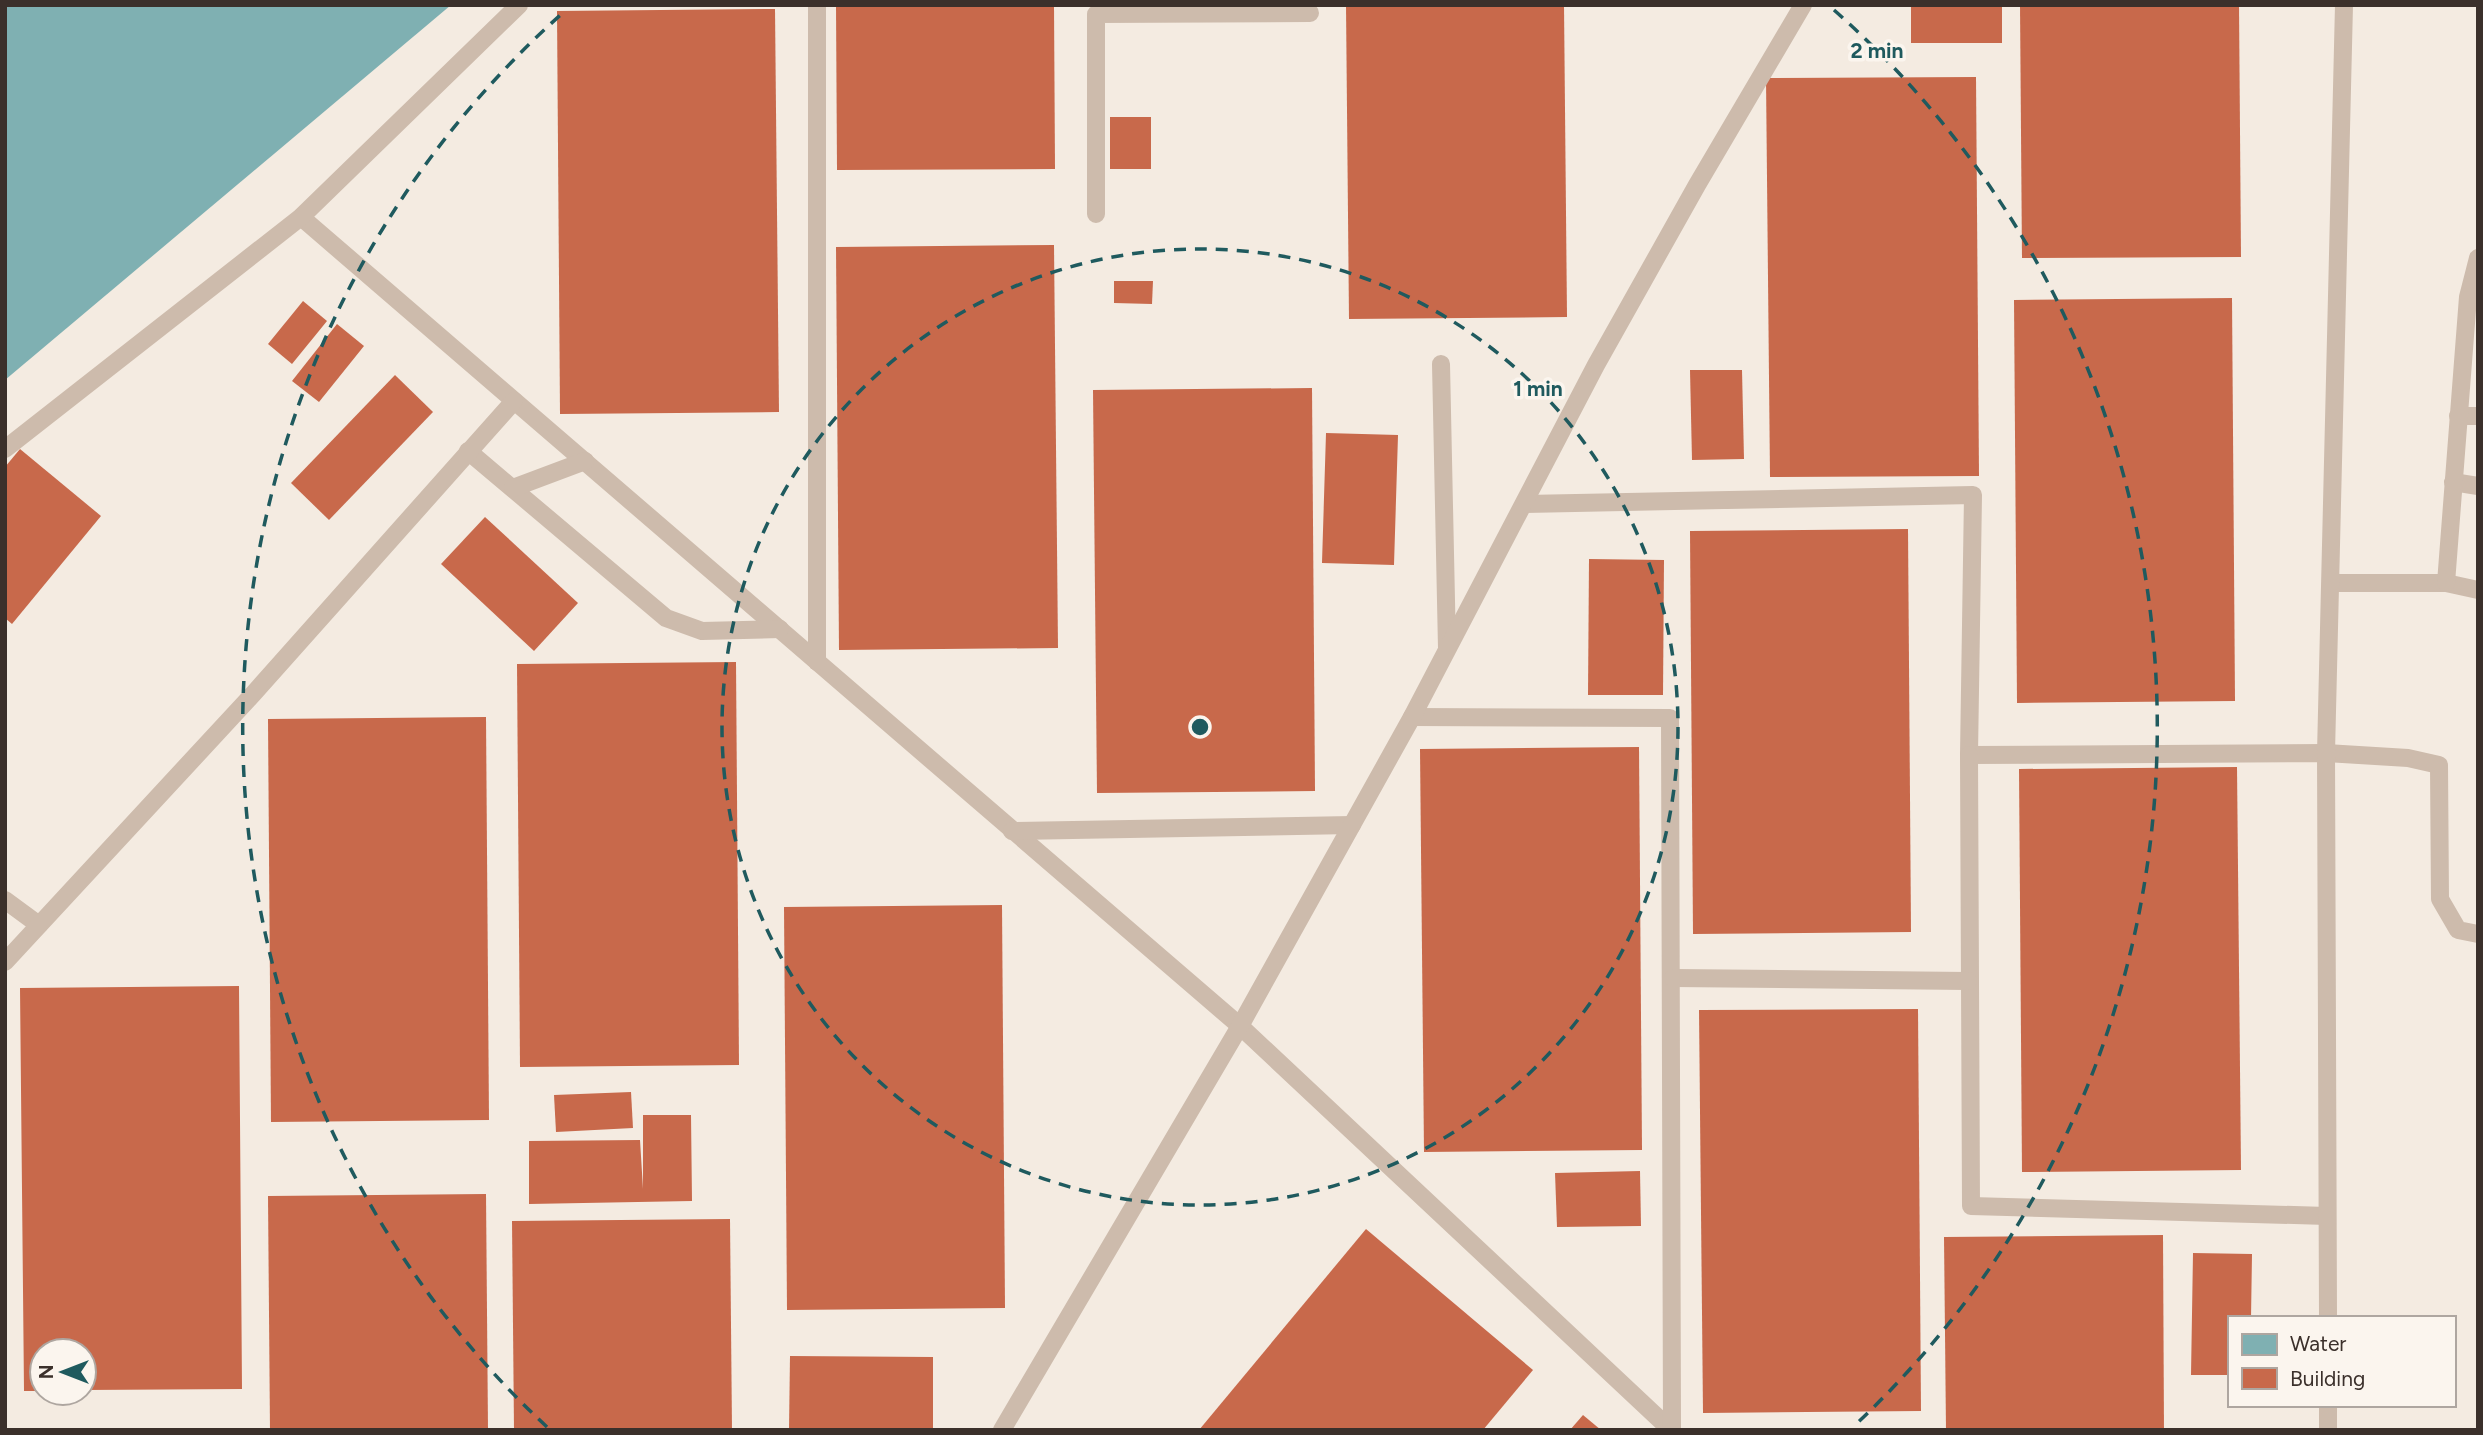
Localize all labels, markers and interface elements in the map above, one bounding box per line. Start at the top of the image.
text: 2 min [1851,38,1903,63]
text: 1 min [1513,376,1563,401]
centre of rings [1188,715,1212,739]
legend [2228,1316,2455,1407]
text: Water [2290,1331,2346,1356]
north arrow [28,1337,98,1407]
text: N [35,1365,58,1379]
text: Building [2290,1366,2365,1391]

